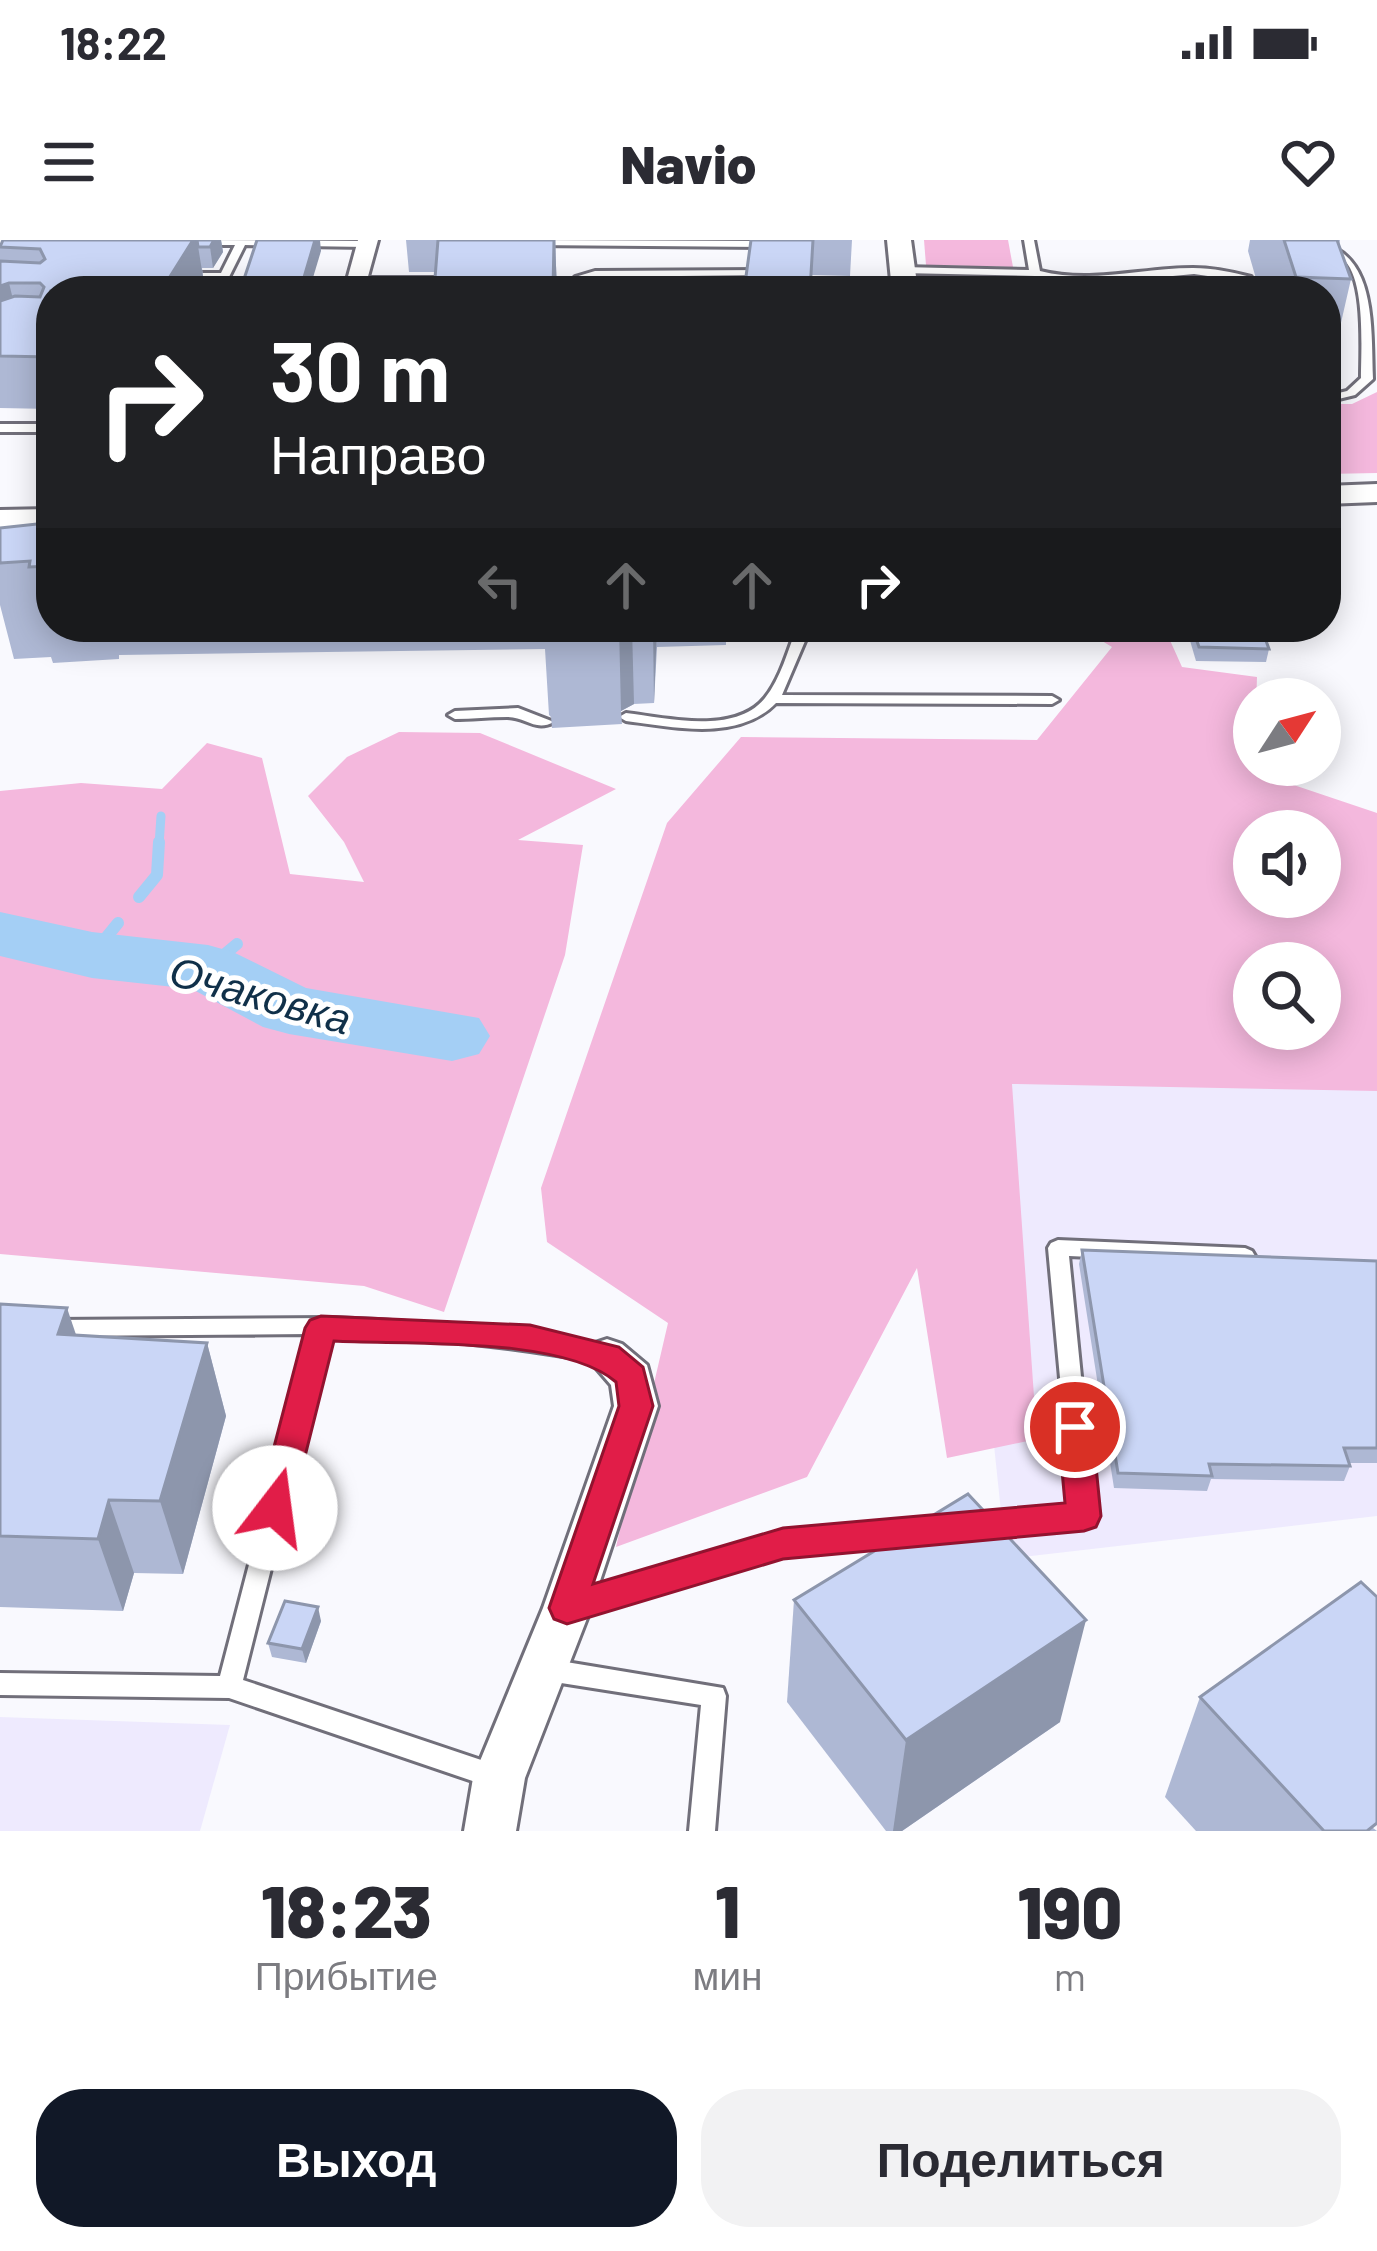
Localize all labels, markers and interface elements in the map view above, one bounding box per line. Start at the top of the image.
text: 18:22 [60,15,167,69]
icon: menu [36,129,102,195]
icon: heart [1275,129,1341,195]
text: Navio [620,130,757,195]
text: 30 m [270,318,450,419]
icon: right [72,324,228,480]
text: Направо [270,420,486,485]
icon: left [467,552,533,618]
icon: ahead [593,552,659,618]
icon: ahead [719,552,785,618]
icon: right [845,552,911,618]
north arrow [1233,678,1341,786]
map controls [1233,678,1341,1050]
button: sound [1233,810,1341,918]
button: search [1233,942,1341,1050]
water label: Очаковка [165,943,357,1043]
pin [1024,1376,1126,1478]
icon: arrive [1042,1394,1108,1460]
position arrow [212,1445,338,1571]
text: 18:23 [261,1866,432,1952]
text: 1 [715,1866,740,1952]
text: 190 [1017,1867,1122,1953]
text: Прибытие [255,1951,438,1998]
text: мин [692,1951,763,1998]
text: m [1054,1952,1086,1999]
button: Выход [36,2089,677,2227]
button: Поделиться [701,2089,1341,2227]

